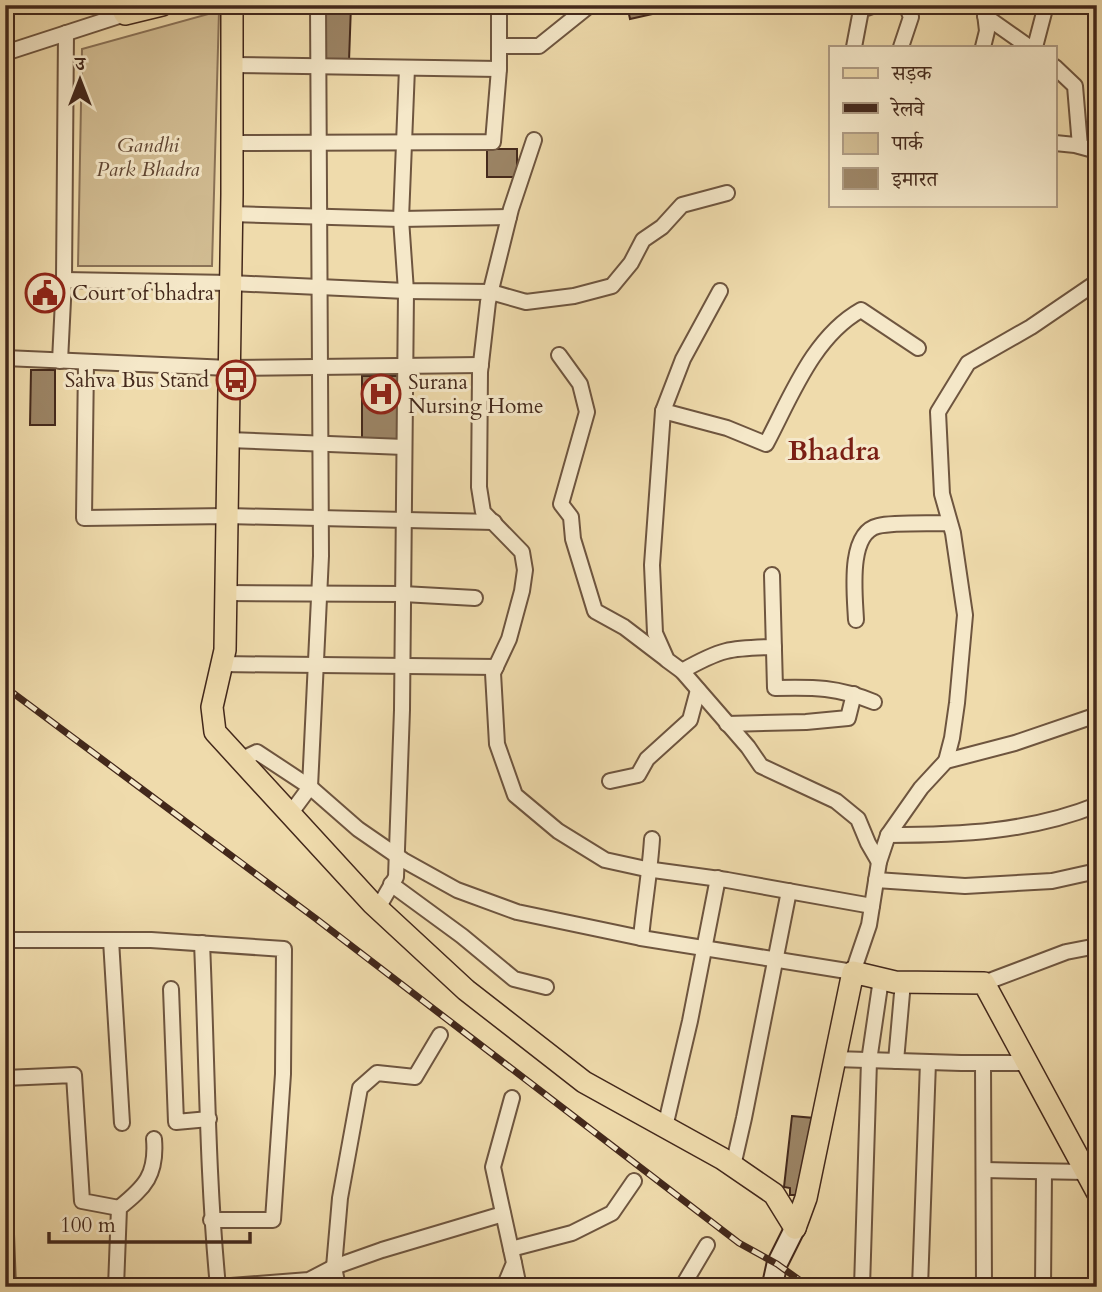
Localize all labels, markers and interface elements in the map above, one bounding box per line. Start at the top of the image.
north arrow [46,46,116,116]
legend [829,46,1056,206]
text: उ [73,51,86,77]
text: सड़क [891,59,932,88]
text: रेलवे [889,95,926,124]
text: पार्क [891,129,924,158]
park label: Gandhi Park Bhadra [96,131,200,184]
text: इमारत [891,165,939,194]
public building icon: Court of bhadra [24,272,66,314]
place label: Court of bhadra [72,279,214,308]
bus stop icon: Sahva Bus Stand [215,359,257,401]
place label: Sahva Bus Stand [65,366,209,395]
place label: Surana Nursing Home [408,368,544,421]
hospital icon: Surana Nursing Home [360,373,402,415]
district label: Bhadra [788,432,880,470]
scale bar [49,1201,250,1245]
text: 100 m [60,1211,116,1240]

